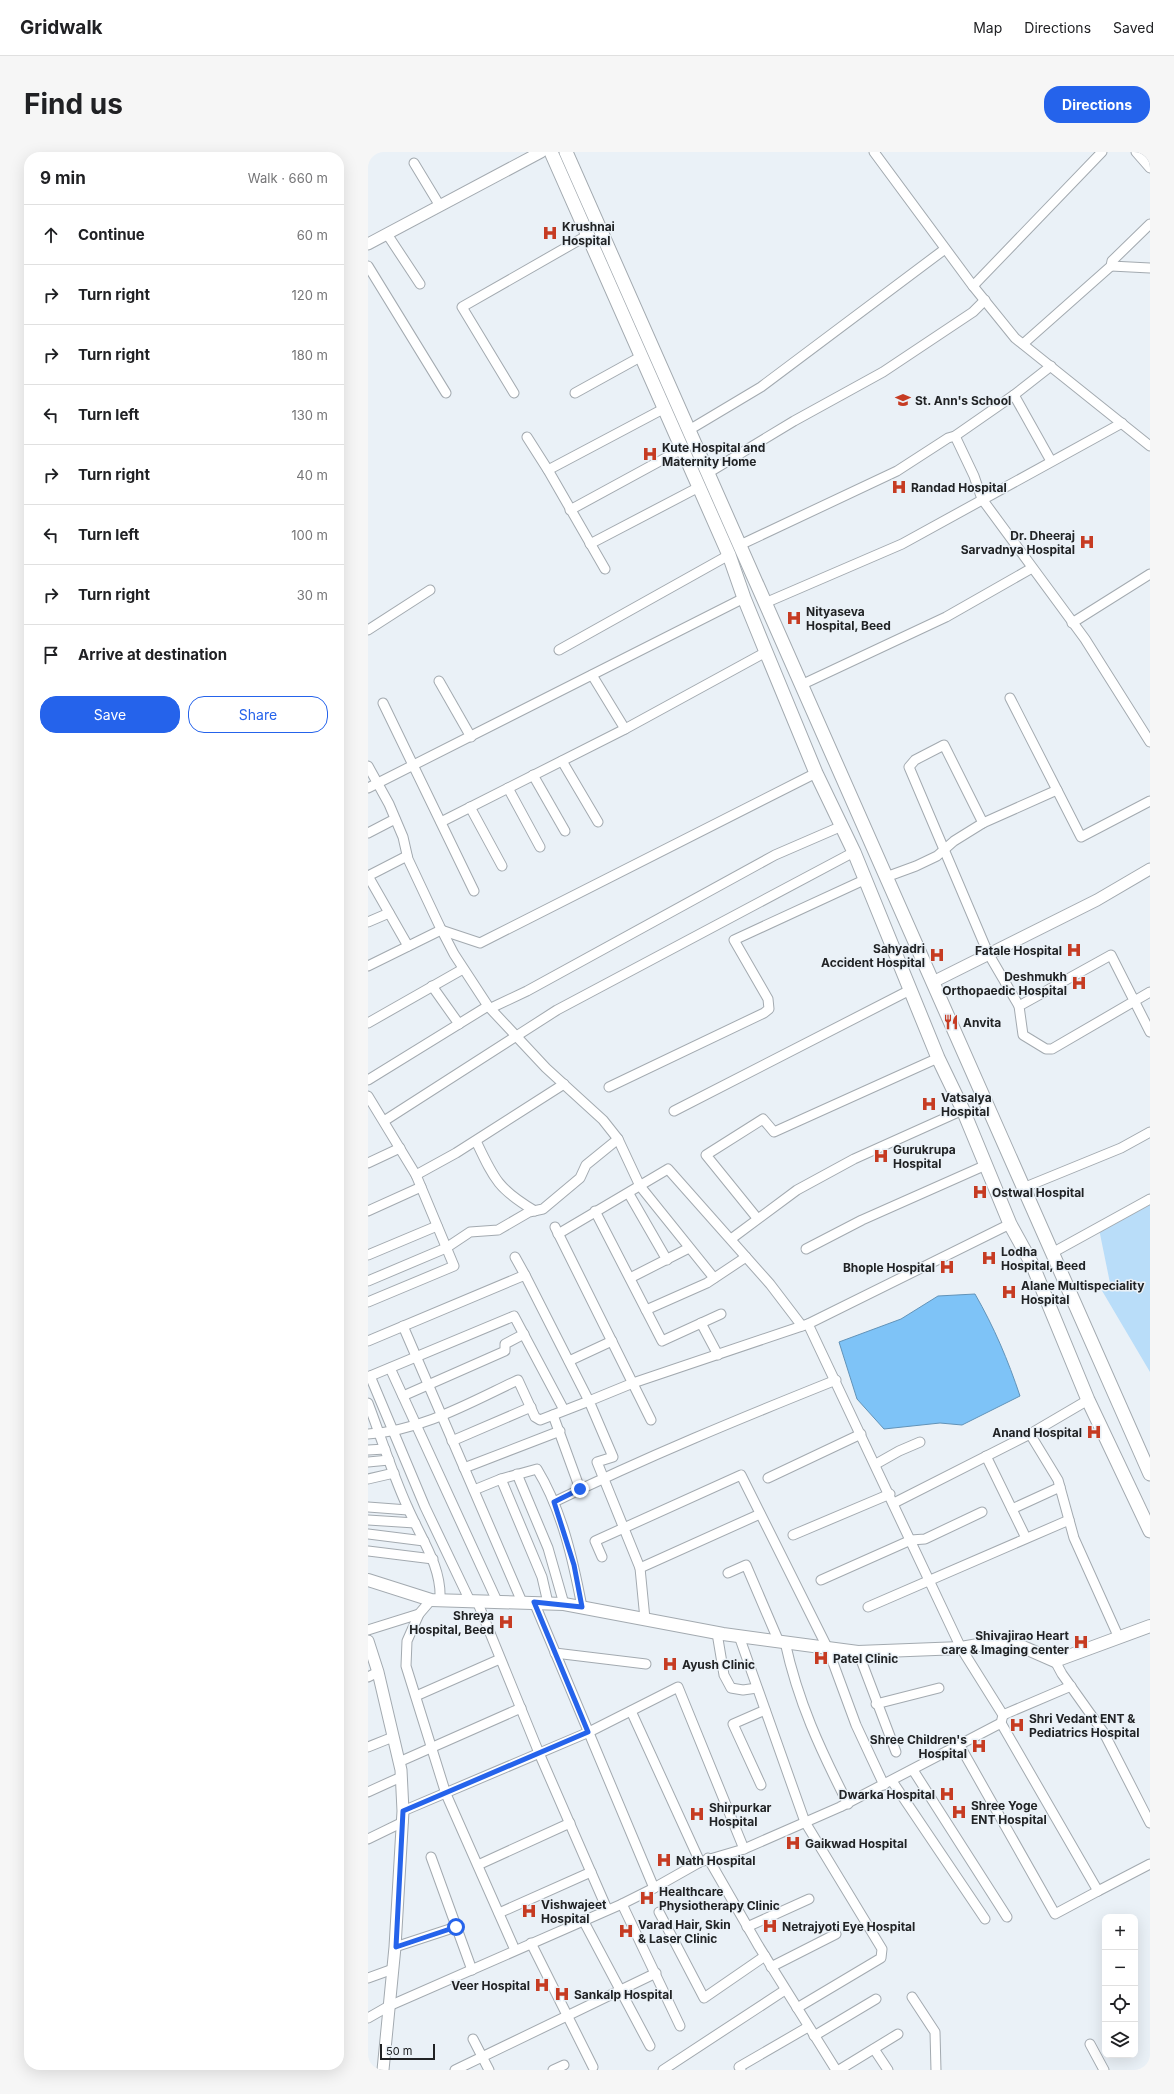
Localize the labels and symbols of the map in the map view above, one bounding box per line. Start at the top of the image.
place label: Krushnai Hospital [562,219,615,248]
hospital icon: Krushnai Hospital [541,224,559,242]
school or university icon: St. Ann's School [894,391,912,409]
place label: St. Ann's School [915,393,1011,408]
place label: Kute Hospital and Maternity Home [662,440,765,469]
hospital icon: Kute Hospital and Maternity Home [641,445,659,463]
hospital icon: Randad Hospital [890,478,908,496]
place label: Randad Hospital [911,480,1007,495]
place label: Dr. Dheeraj Sarvadnya Hospital [961,528,1075,557]
hospital icon: Dr. Dheeraj Sarvadnya Hospital [1078,533,1096,551]
place label: Nityaseva Hospital, Beed [806,604,891,633]
hospital icon: Nityaseva Hospital, Beed [785,609,803,627]
place label: Sahyadri Accident Hospital [821,941,925,970]
hospital icon: Fatale Hospital [1065,941,1083,959]
place label: Fatale Hospital [975,943,1062,958]
hospital icon: Sahyadri Accident Hospital [928,946,946,964]
place label: Deshmukh Orthopaedic Hospital [942,969,1067,998]
hospital icon: Deshmukh Orthopaedic Hospital [1070,974,1088,992]
restaurant icon: Anvita [942,1013,960,1031]
place label: Anvita [963,1015,1001,1030]
place label: Vatsalya Hospital [941,1090,992,1119]
hospital icon: Vatsalya Hospital [920,1095,938,1113]
place label: Gurukrupa Hospital [893,1142,956,1171]
hospital icon: Gurukrupa Hospital [872,1147,890,1165]
hospital icon: Ostwal Hospital [971,1183,989,1201]
place label: Ostwal Hospital [992,1185,1084,1200]
place label: Lodha Hospital, Beed [1001,1244,1086,1273]
hospital icon: Lodha Hospital, Beed [980,1249,998,1267]
hospital icon: Bhople Hospital [938,1258,956,1276]
place label: Bhople Hospital [843,1260,935,1275]
place label: Alane Multispeciality Hospital [1021,1278,1145,1307]
hospital icon: Alane Multispeciality Hospital [1000,1283,1018,1301]
hospital icon: Anand Hospital [1085,1423,1103,1441]
place label: Anand Hospital [992,1425,1082,1440]
route end [571,1480,589,1498]
place label: Shreya Hospital, Beed [409,1608,494,1637]
hospital icon: Shreya Hospital, Beed [497,1613,515,1631]
place label: Shivajirao Heart care & Imaging center [941,1628,1070,1657]
hospital icon: Shivajirao Heart care & Imaging center [1072,1633,1090,1651]
hospital icon: Patel Clinic [812,1649,830,1667]
place label: Patel Clinic [833,1651,898,1666]
hospital icon: Ayush Clinic [661,1655,679,1673]
place label: Ayush Clinic [682,1657,755,1672]
place label: Shri Vedant ENT & Pediatrics Hospital [1029,1711,1139,1740]
hospital icon: Shri Vedant ENT & Pediatrics Hospital [1008,1716,1026,1734]
place label: Shree Children's Hospital [870,1732,967,1761]
hospital icon: Shree Children's Hospital [970,1737,988,1755]
hospital icon: Dwarka Hospital [938,1785,956,1803]
place label: Dwarka Hospital [839,1787,935,1802]
place label: Shree Yoge ENT Hospital [971,1798,1047,1827]
place label: Shirpurkar Hospital [709,1800,772,1829]
hospital icon: Shree Yoge ENT Hospital [950,1803,968,1821]
hospital icon: Shirpurkar Hospital [688,1805,706,1823]
hospital icon: Gaikwad Hospital [784,1834,802,1852]
place label: Gaikwad Hospital [805,1836,907,1851]
hospital icon: Nath Hospital [655,1851,673,1869]
place label: Nath Hospital [676,1853,755,1868]
place label: Healthcare Physiotherapy Clinic [659,1884,780,1913]
hospital icon: Healthcare Physiotherapy Clinic [638,1889,656,1907]
place label: Vishwajeet Hospital [541,1897,607,1926]
hospital icon: Vishwajeet Hospital [520,1902,538,1920]
place label: Varad Hair, Skin & Laser Clinic [638,1917,731,1946]
hospital icon: Netrajyoti Eye Hospital [761,1917,779,1935]
route start [447,1918,465,1936]
place label: Netrajyoti Eye Hospital [782,1919,915,1934]
hospital icon: Varad Hair, Skin & Laser Clinic [617,1922,635,1940]
hospital icon: Veer Hospital [533,1976,551,1994]
place label: Veer Hospital [451,1978,530,1993]
hospital icon: Sankalp Hospital [553,1985,571,2003]
place label: Sankalp Hospital [574,1987,672,2002]
scale bar [380,2042,435,2061]

